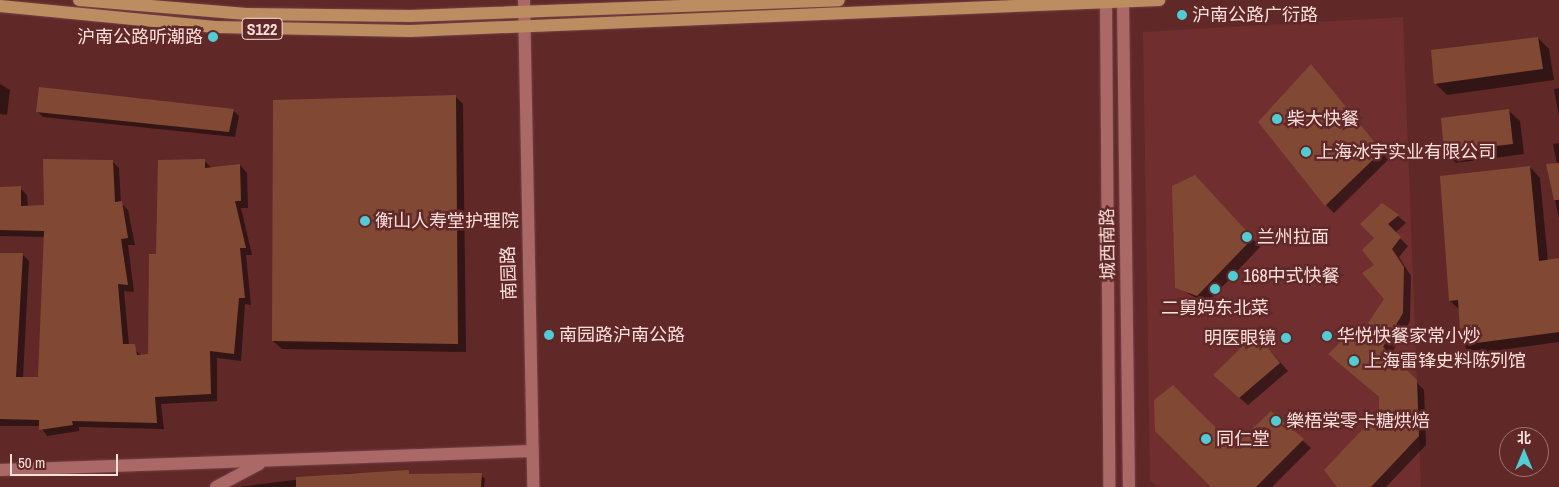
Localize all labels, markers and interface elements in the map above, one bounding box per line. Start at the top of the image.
place label: 沪南公路广衍路 [1192,4,1318,26]
marker: 沪南公路广衍路 [1176,9,1188,21]
road number: S122 [241,15,283,42]
place label: 沪南公路听潮路 [77,26,203,48]
marker: 沪南公路听潮路 [207,31,219,43]
place label: 柴大快餐 [1287,108,1359,130]
marker: 柴大快餐 [1271,113,1283,125]
place label: 上海冰宇实业有限公司 [1316,141,1496,163]
marker: 上海冰宇实业有限公司 [1300,146,1312,158]
street label: 城西南路 [1097,208,1119,280]
place label: 衡山人寿堂护理院 [375,210,519,232]
marker: 衡山人寿堂护理院 [359,215,371,227]
place label: 兰州拉面 [1257,226,1329,248]
marker: 兰州拉面 [1241,231,1253,243]
street label: 南园路 [497,246,521,300]
place label: 168中式快餐 [1243,265,1340,287]
marker: 168中式快餐 [1227,270,1239,282]
marker: 二舅妈东北菜 [1209,283,1221,295]
place label: 二舅妈东北菜 [1161,297,1269,319]
place label: 南园路沪南公路 [559,324,685,346]
place label: 华悦快餐家常小炒 [1337,325,1481,347]
place label: 明医眼镜 [1204,327,1276,349]
marker: 南园路沪南公路 [543,329,555,341]
marker: 华悦快餐家常小炒 [1321,330,1333,342]
marker: 明医眼镜 [1280,332,1292,344]
place label: 上海雷锋史料陈列馆 [1364,350,1526,372]
marker: 上海雷锋史料陈列馆 [1348,355,1360,367]
place label: 樂梧棠零卡糖烘焙 [1286,410,1430,432]
marker: 樂梧棠零卡糖烘焙 [1270,415,1282,427]
north arrow [1499,427,1549,477]
place label: 同仁堂 [1216,428,1270,450]
text: 北 [1517,429,1531,447]
marker: 同仁堂 [1200,433,1212,445]
scale bar [12,444,120,476]
text: 50 m [18,452,45,473]

